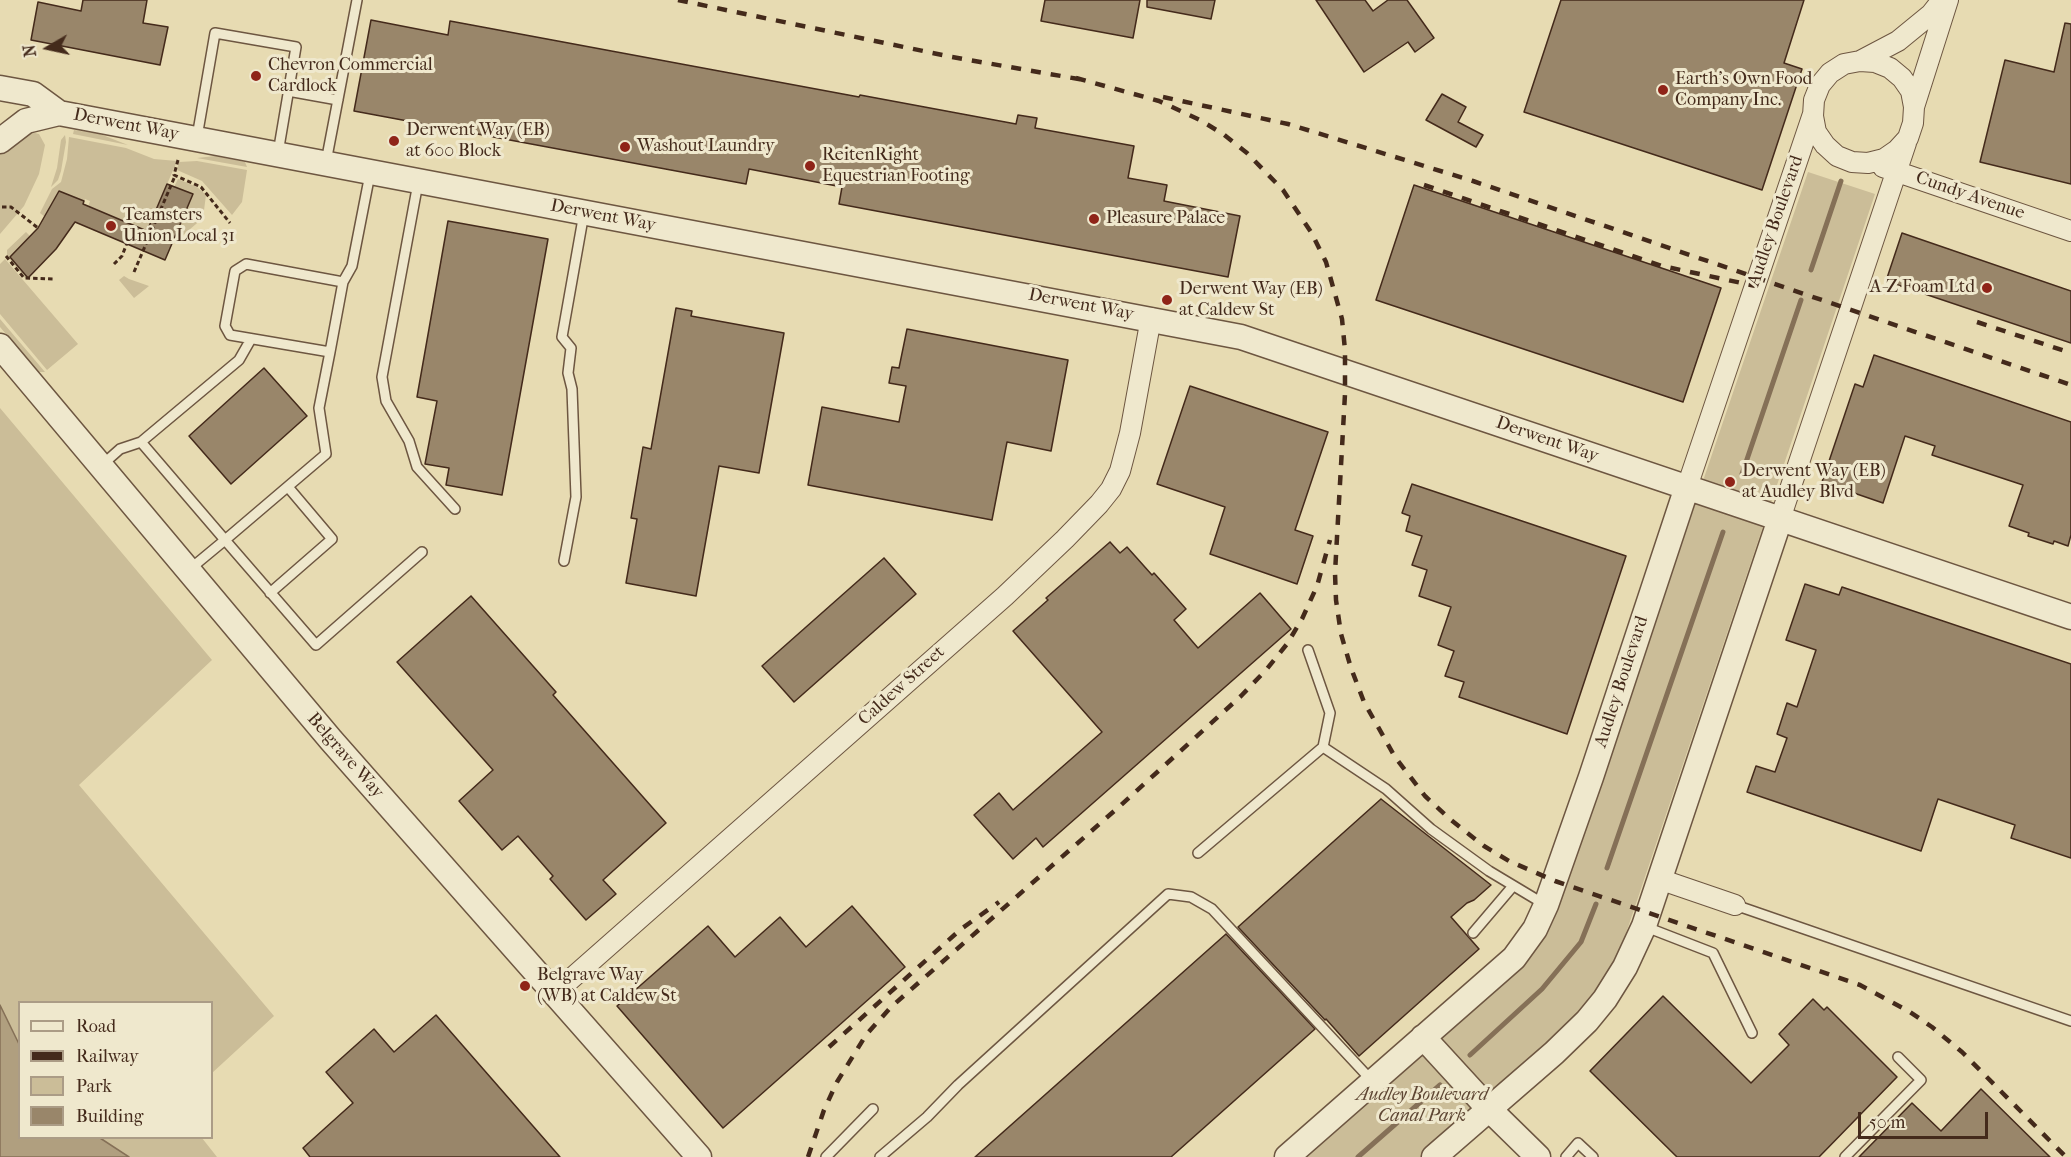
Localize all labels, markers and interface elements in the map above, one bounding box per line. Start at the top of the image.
north arrow [18,18,78,78]
text: N [19,43,40,58]
place label: Chevron Commercial Cardlock [268,55,433,98]
marker: Chevron Commercial Cardlock [249,69,263,83]
place label: Earth's Own Food Company Inc. [1675,69,1812,112]
marker: Earth's Own Food Company Inc. [1656,83,1670,97]
street label: Derwent Way [71,104,181,146]
place label: Derwent Way (EB) at 600 Block [406,120,550,162]
marker: Derwent Way (EB) at 600 Block [387,134,401,148]
place label: Washout Laundry [637,136,774,158]
marker: Washout Laundry [618,140,632,154]
place label: ReitenRight Equestrian Footing [822,145,970,188]
street label: Audley Boulevard [1743,153,1809,289]
marker: ReitenRight Equestrian Footing [803,159,817,173]
street label: Cundy Avenue [1913,167,2027,225]
street label: Derwent Way [548,195,658,237]
place label: Teamsters Union Local 31 [123,205,235,248]
place label: Pleasure Palace [1106,208,1225,230]
marker: Pleasure Palace [1087,212,1101,226]
marker: Teamsters Union Local 31 [104,219,118,233]
place label: A-Z Foam Ltd [1870,277,1975,299]
place label: Derwent Way (EB) at Caldew St [1179,279,1323,322]
marker: A-Z Foam Ltd [1980,281,1994,295]
street label: Derwent Way [1026,284,1136,326]
marker: Derwent Way (EB) at Caldew St [1160,293,1174,307]
street label: Derwent Way [1493,412,1601,468]
place label: Derwent Way (EB) at Audley Blvd [1742,461,1886,504]
marker: Derwent Way (EB) at Audley Blvd [1723,475,1737,489]
street label: Audley Boulevard [1591,613,1653,751]
street label: Caldew Street [854,642,950,730]
street label: Belgrave Way [302,709,388,803]
place label: Belgrave Way (WB) at Caldew St [537,965,677,1008]
marker: Belgrave Way (WB) at Caldew St [518,979,532,993]
legend [18,1001,213,1139]
text: Road [76,1016,116,1037]
text: Railway [76,1046,139,1067]
text: Park [76,1076,112,1097]
park label: Audley Boulevard Canal Park [1356,1085,1488,1128]
scale bar [1861,1100,1992,1138]
text: Building [76,1106,143,1127]
text: 50 m [1869,1112,1905,1133]

